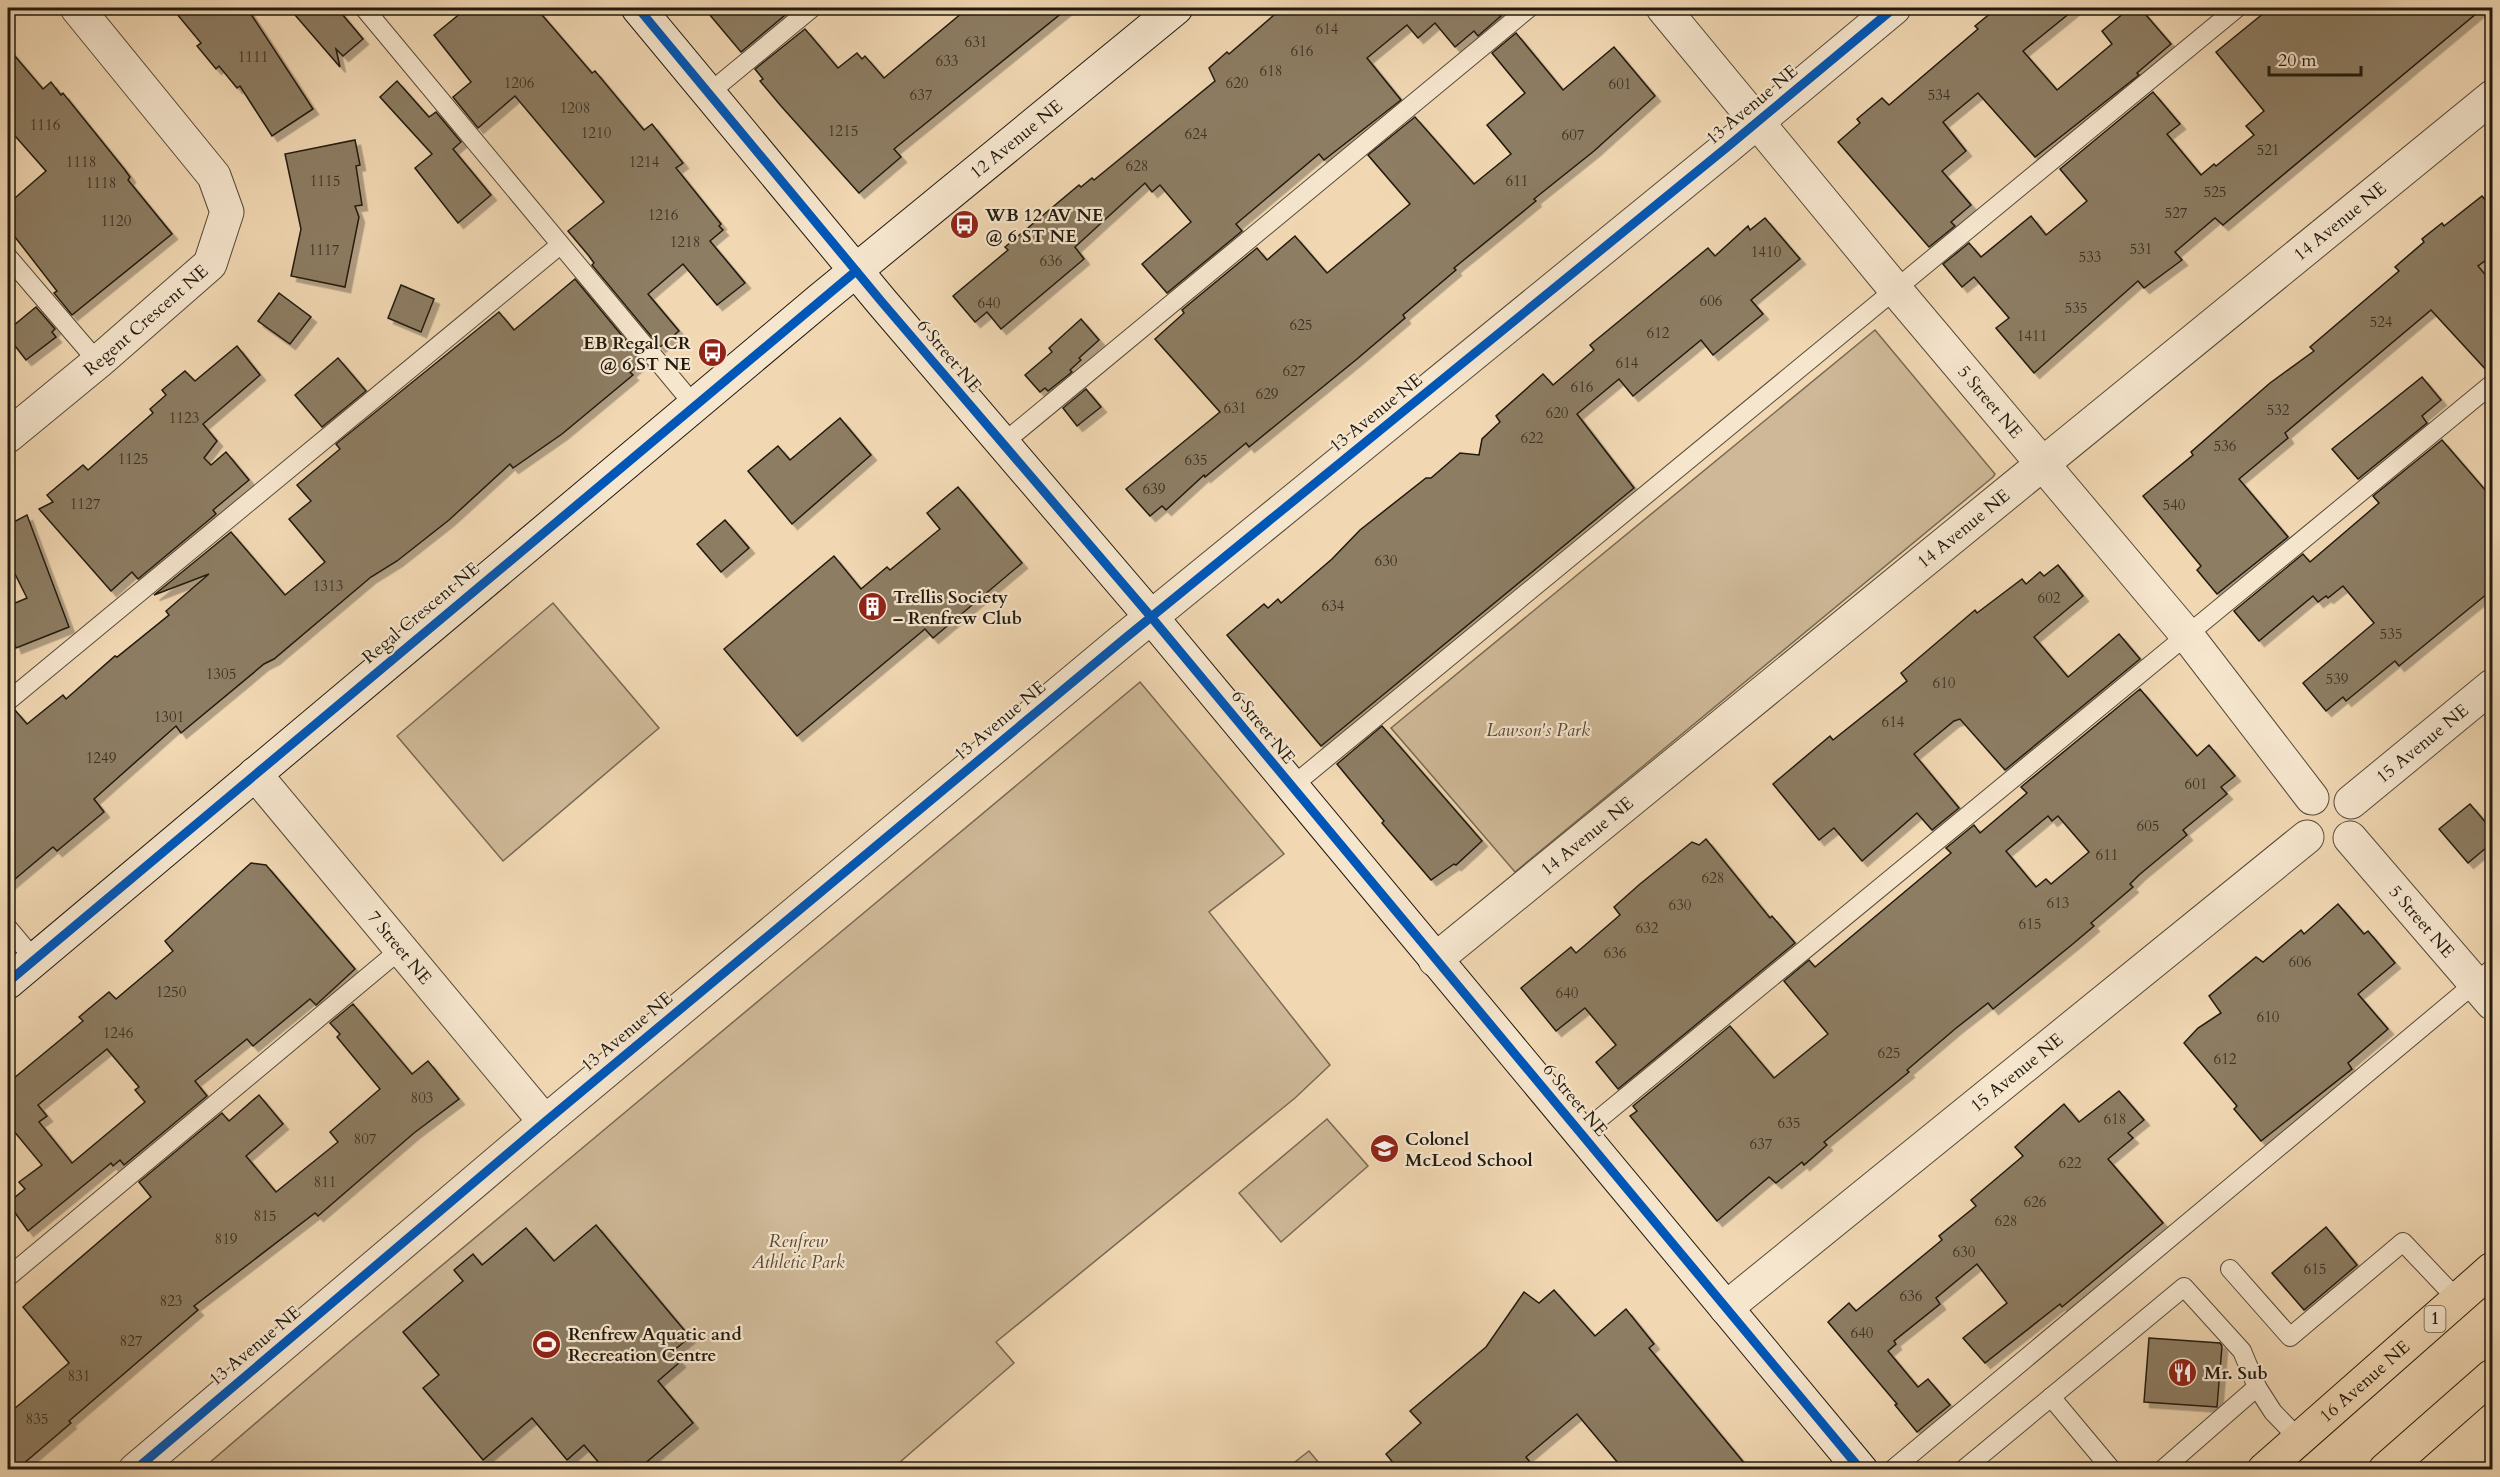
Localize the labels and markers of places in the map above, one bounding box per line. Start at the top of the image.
place label: WB 12 AV NE @ 6 ST NE [984,203,1103,249]
bus stop icon: WB 12 AV NE @ 6 ST NE [948,209,980,241]
place label: EB Regal CR @ 6 ST NE [583,331,692,377]
bus stop icon: EB Regal CR @ 6 ST NE [696,337,728,369]
place label: Trellis Society – Renfrew Club [893,585,1022,631]
building icon: Trellis Society – Renfrew Club [856,591,888,623]
place label: Colonel McLeod School [1405,1127,1533,1173]
school or university icon: Colonel McLeod School [1368,1133,1400,1165]
place label: Renfrew Aquatic and Recreation Centre [568,1322,742,1368]
sports icon: Renfrew Aquatic and Recreation Centre [531,1328,563,1360]
restaurant icon: Mr. Sub [2167,1357,2199,1389]
place label: Mr. Sub [2204,1361,2268,1386]

